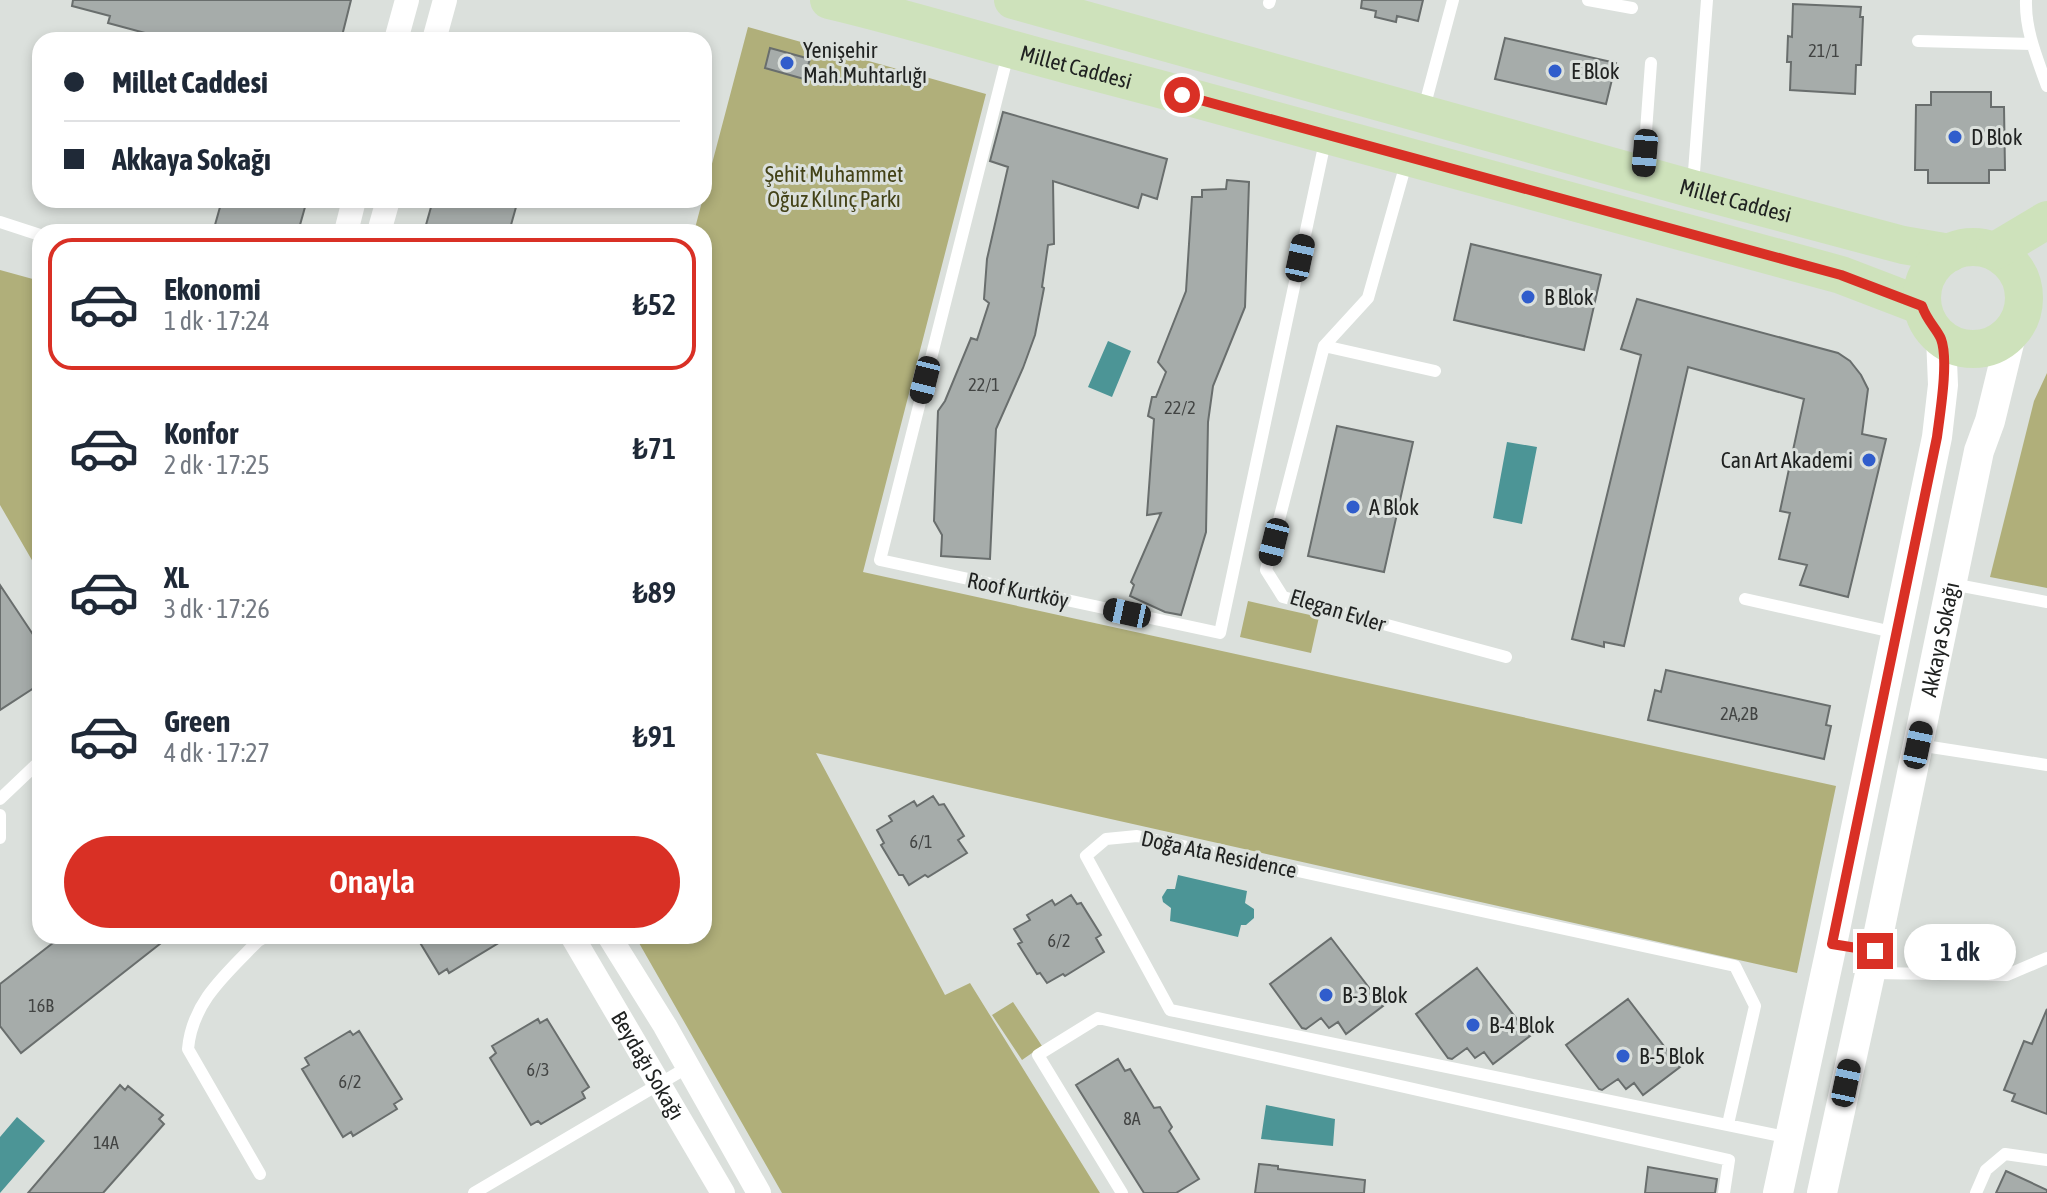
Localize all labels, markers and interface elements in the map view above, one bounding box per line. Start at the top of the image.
place label: Yenişehir Mah.Muhtarlığı [803,37,927,88]
street label: Millet Caddesi [1017,39,1135,94]
house number: 21/1 [1808,40,1840,61]
marker: Yenişehir Mah.Muhtarlığı [778,54,796,72]
place label: E Blok [1571,58,1620,84]
marker: E Blok [1546,62,1564,80]
text: Millet Caddesi [112,65,268,99]
route start [1164,77,1200,113]
place label: D Blok [1971,124,2023,150]
car [1631,128,1659,178]
marker: D Blok [1946,128,1964,146]
text: Akkaya Sokağı [112,142,271,176]
park label: Şehit Muhammet Oğuz Kılınç Parkı [765,161,903,212]
street label: Millet Caddesi [1677,173,1794,228]
car [1283,232,1317,284]
icon: car [68,268,140,340]
text: Ekonomi [164,272,261,306]
place label: B Blok [1544,284,1594,310]
text: ₺52 [633,287,676,321]
marker: B Blok [1519,288,1537,306]
text: 1 dk · 17:24 [164,306,270,336]
car [908,354,942,406]
house number: 22/1 [968,374,1000,395]
house number: 22/2 [1164,397,1196,418]
icon: car [68,412,140,484]
text: Konfor [164,416,238,450]
text: ₺71 [633,431,676,465]
place label: Can Art Akademi [1721,447,1853,473]
text: 2 dk · 17:25 [164,450,270,480]
marker: Can Art Akademi [1860,451,1878,469]
place label: A Blok [1369,494,1419,520]
marker: A Blok [1344,498,1362,516]
car [1257,516,1291,568]
icon: car [68,556,140,628]
text: XL [164,560,189,594]
street label: Roof Kurtköy [965,567,1071,613]
text: ₺89 [633,575,676,609]
street label: Akkaya Sokağı [1915,580,1964,699]
street label: Elegan Evler [1287,583,1389,637]
text: 3 dk · 17:26 [164,594,270,624]
car [1101,596,1153,630]
icon: car [68,700,140,772]
house number: 2A,2B [1720,703,1758,724]
text: Green [164,704,230,738]
text: ₺91 [633,719,676,753]
car [1901,719,1935,771]
text: 4 dk · 17:27 [164,738,270,768]
street label: Doğa Ata Residence [1139,825,1299,883]
house number: 6/1 [909,831,933,852]
button: Onayla [64,836,680,928]
callout: 1 dk [1903,923,2015,979]
house number: 6/2 [1047,930,1071,951]
route end [1857,933,1893,969]
text: 1 dk [1940,937,1980,967]
place label: B-3 Blok [1342,982,1408,1008]
marker: B-3 Blok [1317,986,1335,1004]
house number: 16B [28,995,54,1016]
street label: Beydağı Sokağı [606,1006,690,1124]
place label: B-4 Blok [1489,1012,1555,1038]
marker: B-4 Blok [1464,1016,1482,1034]
place label: B-5 Blok [1639,1043,1705,1069]
marker: B-5 Blok [1614,1047,1632,1065]
car [1829,1057,1863,1109]
house number: 6/3 [526,1059,550,1080]
house number: 6/2 [338,1071,362,1092]
house number: 8A [1123,1108,1141,1129]
house number: 14A [93,1132,119,1153]

